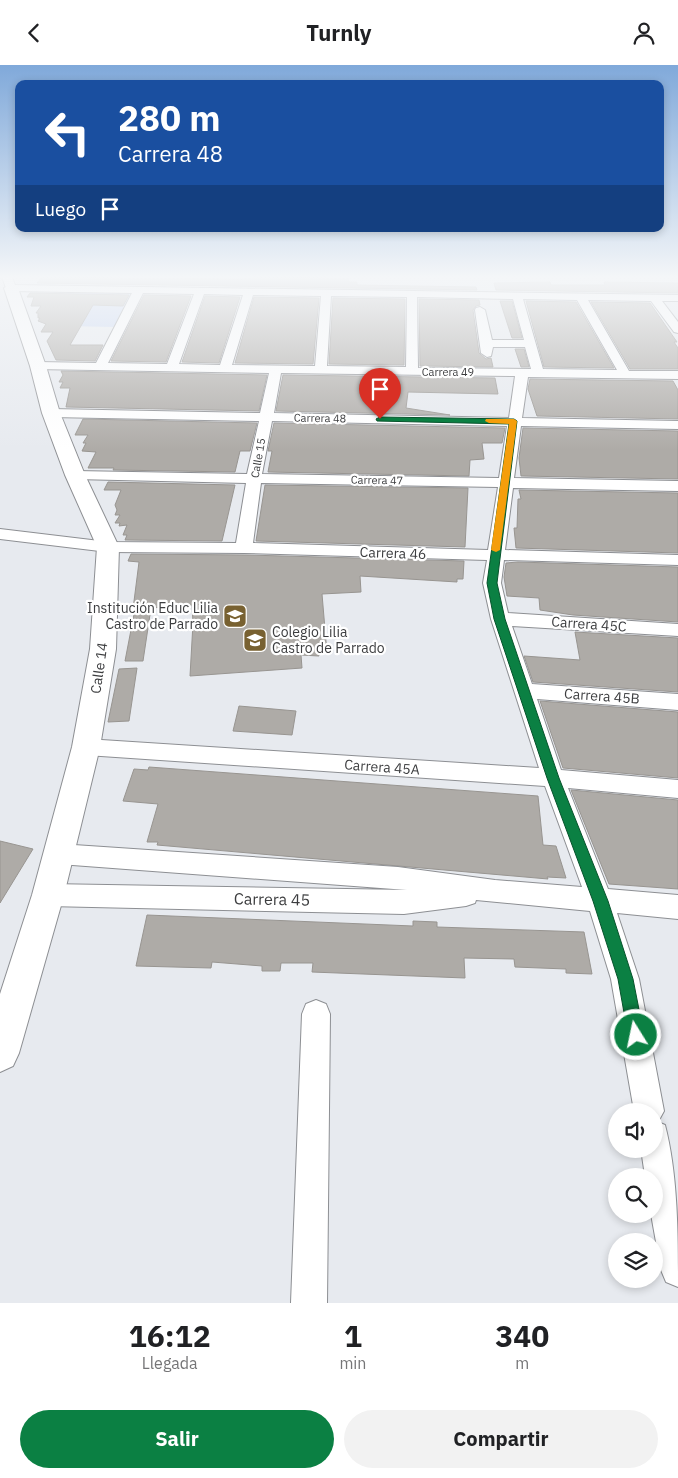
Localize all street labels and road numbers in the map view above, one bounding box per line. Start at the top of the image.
street label: Carrera 49 [422,365,474,379]
street label: Carrera 48 [294,411,346,425]
street label: Calle 15 [248,437,268,479]
street label: Carrera 47 [351,473,403,487]
street label: Carrera 46 [359,543,427,563]
street label: Carrera 45C [551,612,628,636]
street label: Calle 14 [87,641,111,695]
street label: Carrera 45B [564,684,640,708]
street label: Carrera 45A [344,755,420,779]
street label: Carrera 45 [234,888,310,910]

